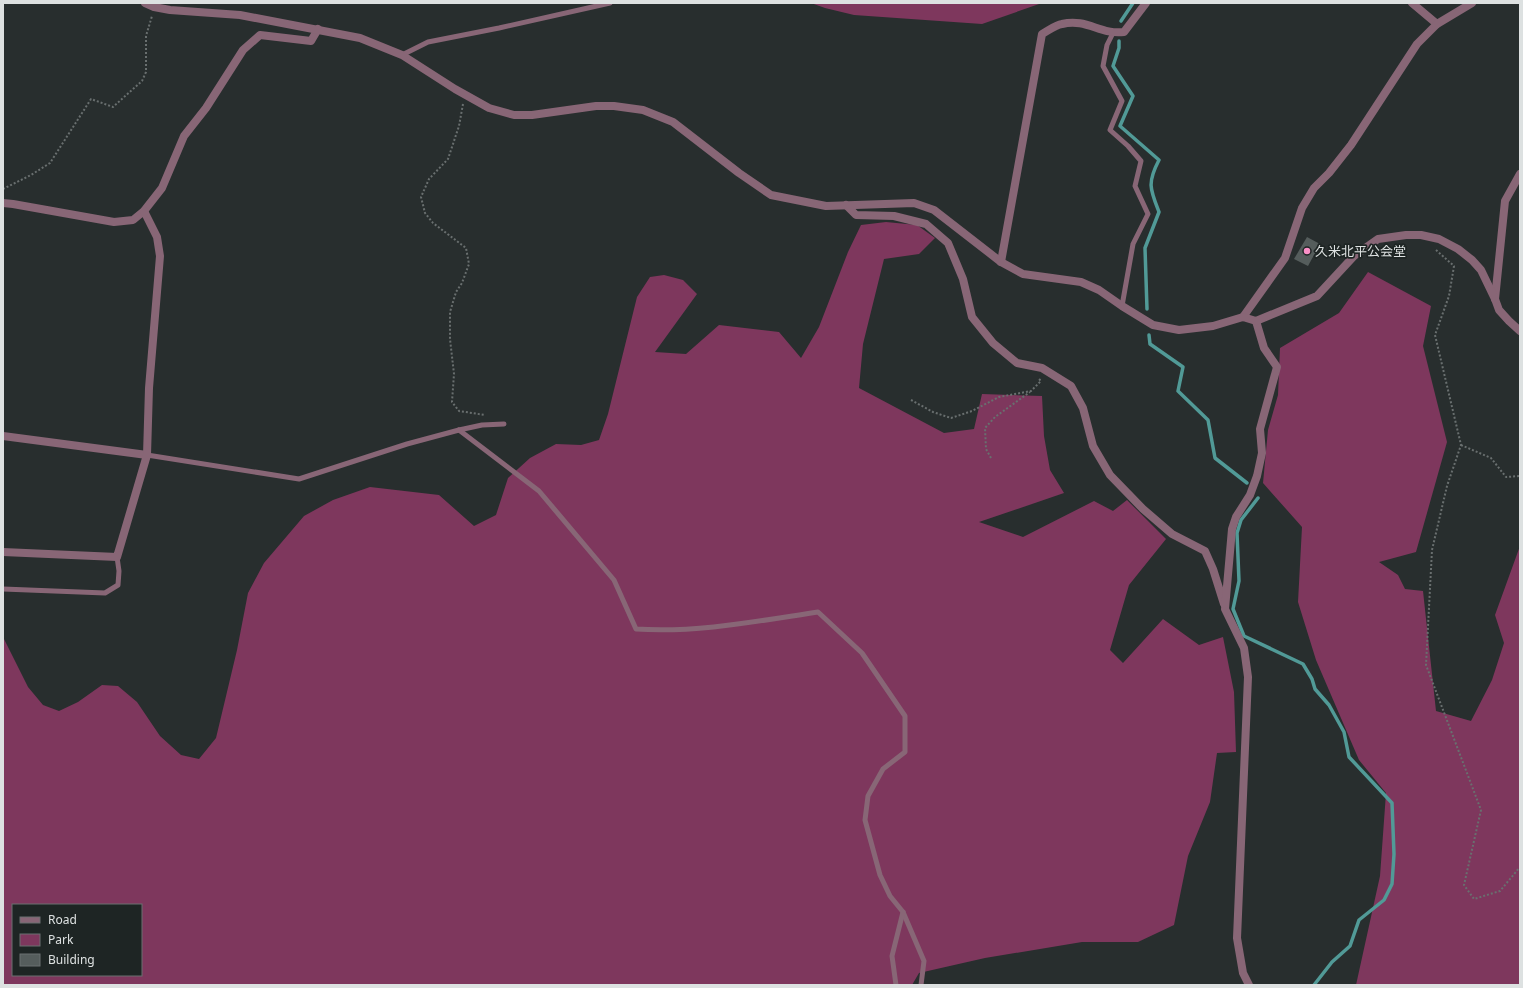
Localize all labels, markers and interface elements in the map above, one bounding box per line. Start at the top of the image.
place label: 久米北平公会堂 [1315,242,1406,260]
marker: 久米北平公会堂 [1302,246,1312,256]
legend [12,904,142,976]
text: Road [48,911,77,928]
text: Park [48,931,74,948]
text: Building [48,951,95,968]

